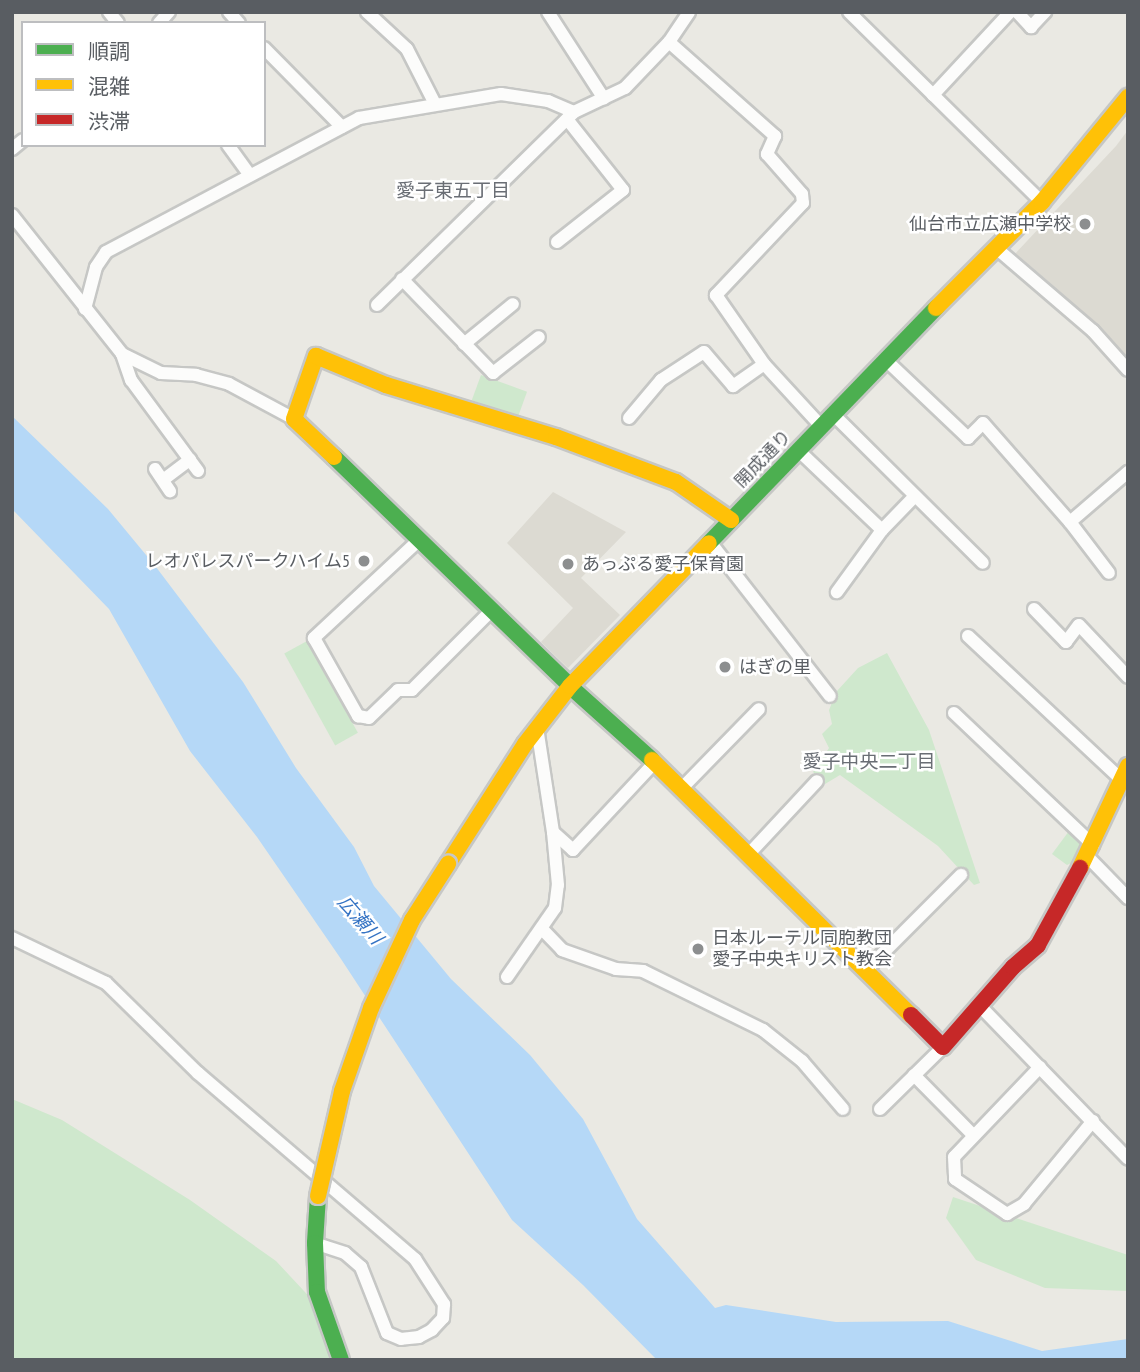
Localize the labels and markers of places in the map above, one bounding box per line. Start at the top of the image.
place label: 仙台市立広瀬中学校 [909,213,1071,235]
marker: 仙台市立広瀬中学校 [1077,216,1093,232]
place label: レオパレスパークハイム5 [144,550,350,572]
marker: レオパレスパークハイム5 [356,553,372,569]
place label: あっぷる愛子保育園 [582,553,744,575]
marker: あっぷる愛子保育園 [560,556,576,572]
place label: はぎの里 [739,656,811,678]
marker: はぎの里 [717,659,733,675]
place label: 日本ルーテル同胞教団 愛子中央キリスト教会 [712,928,892,970]
marker: 日本ルーテル同胞教団 愛子中央キリスト教会 [690,941,706,957]

